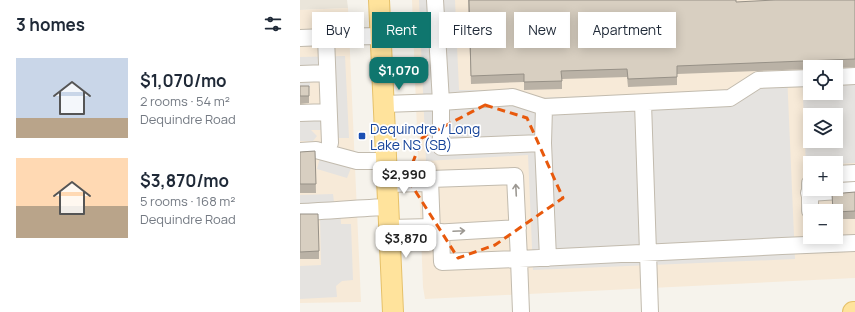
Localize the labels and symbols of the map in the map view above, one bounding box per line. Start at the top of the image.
pin: $1,070 [366,57,432,91]
place label: Dequindre / Long Lake NS (SB) [370,119,480,154]
marker: Dequindre / Long Lake NS (SB) [357,131,367,141]
pin: $2,990 [371,161,437,195]
one-way arrow [512,184,520,197]
pin: $3,870 [373,225,439,259]
one-way arrow [452,228,465,235]

